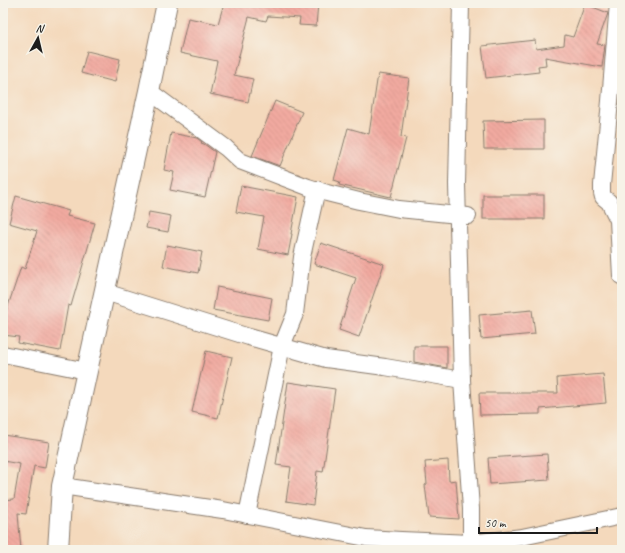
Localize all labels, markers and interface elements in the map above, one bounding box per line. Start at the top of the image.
north arrow [18,18,58,58]
text: N [35,21,46,36]
scale bar [479,509,597,535]
text: 50 m [485,515,507,531]

